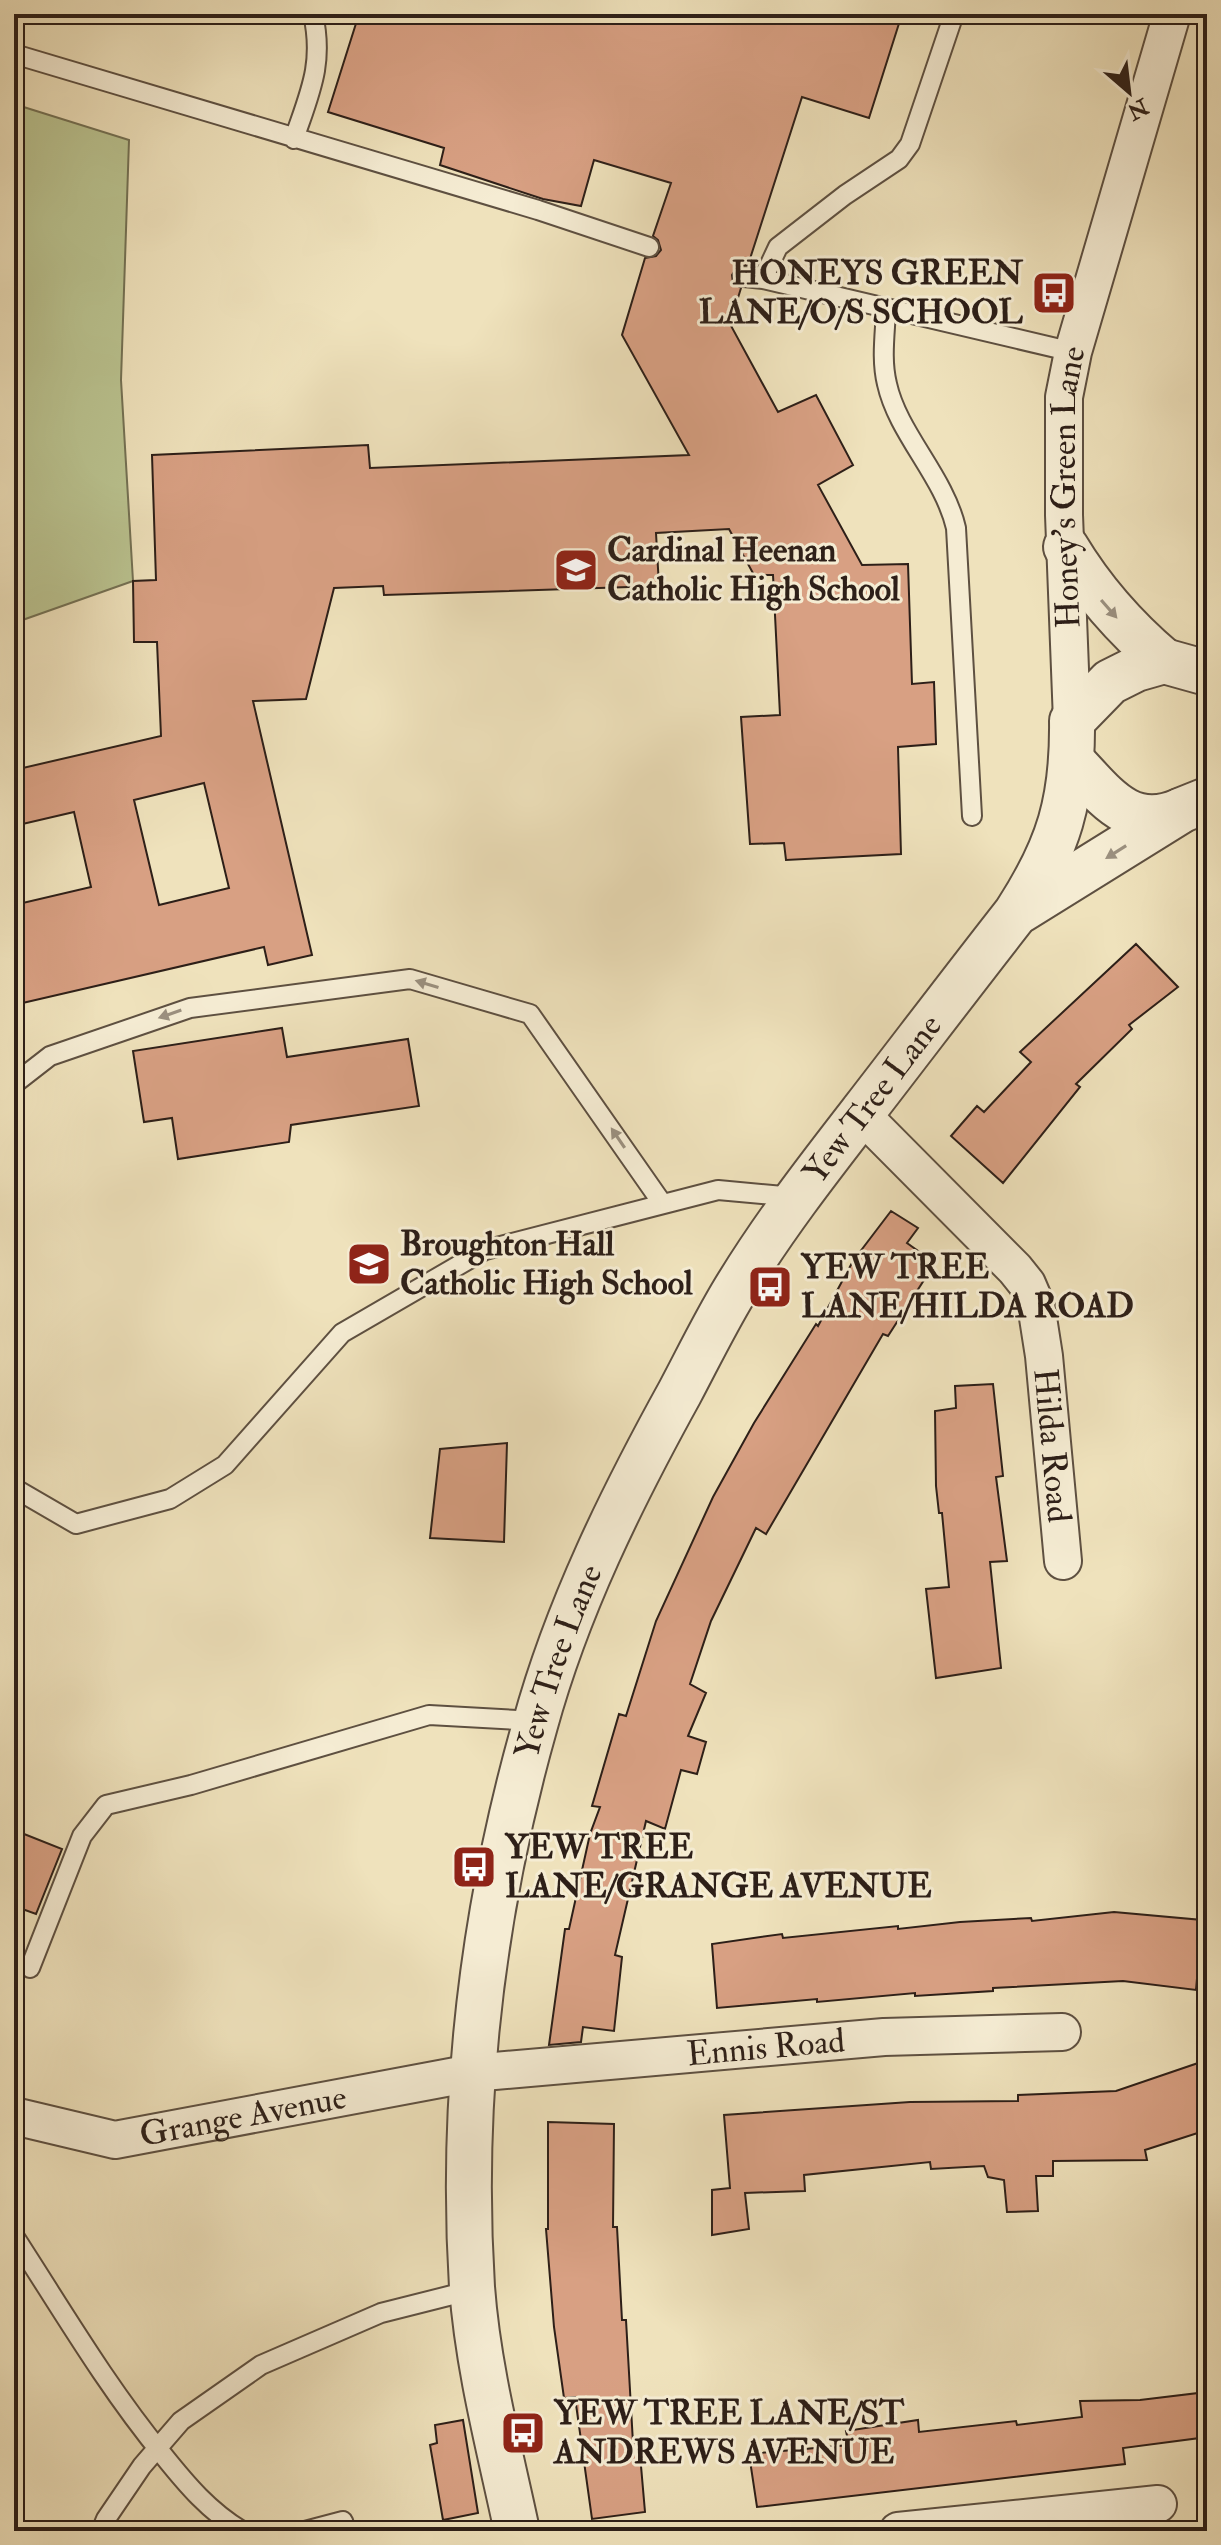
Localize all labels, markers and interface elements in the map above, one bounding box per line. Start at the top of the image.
north arrow [1089,52,1169,132]
text: N [1122,91,1154,126]
place label: HONEYS GREEN LANE/O/S SCHOOL [699,252,1024,334]
bus stop icon: HONEYS GREEN LANE/O/S SCHOOL [1030,269,1078,317]
street label: Honey's Green Lane [1043,342,1095,629]
place label: Cardinal Heenan Catholic High School [607,529,900,611]
school or university icon: Cardinal Heenan Catholic High School [552,546,600,594]
one-way arrow [1100,599,1117,619]
one-way arrow [1106,844,1127,859]
one-way arrow [414,977,438,990]
street label: Yew Tree Lane [794,1006,951,1192]
one-way arrow [158,1009,182,1021]
one-way arrow [611,1128,626,1149]
place label: Broughton Hall Catholic High School [400,1223,693,1305]
school or university icon: Broughton Hall Catholic High School [345,1240,393,1288]
place label: YEW TREE LANE/HILDA ROAD [800,1246,1134,1328]
bus stop icon: YEW TREE LANE/HILDA ROAD [746,1263,794,1311]
street label: Hilda Road [1024,1367,1081,1525]
street label: Yew Tree Lane [505,1558,612,1763]
place label: YEW TREE LANE/GRANGE AVENUE [504,1826,932,1908]
bus stop icon: YEW TREE LANE/GRANGE AVENUE [450,1843,498,1891]
street label: Ennis Road [685,2019,847,2076]
street label: Grange Avenue [136,2076,350,2156]
place label: YEW TREE LANE/ST ANDREWS AVENUE [552,2392,905,2474]
bus stop icon: YEW TREE LANE/ST ANDREWS AVENUE [499,2409,547,2457]

